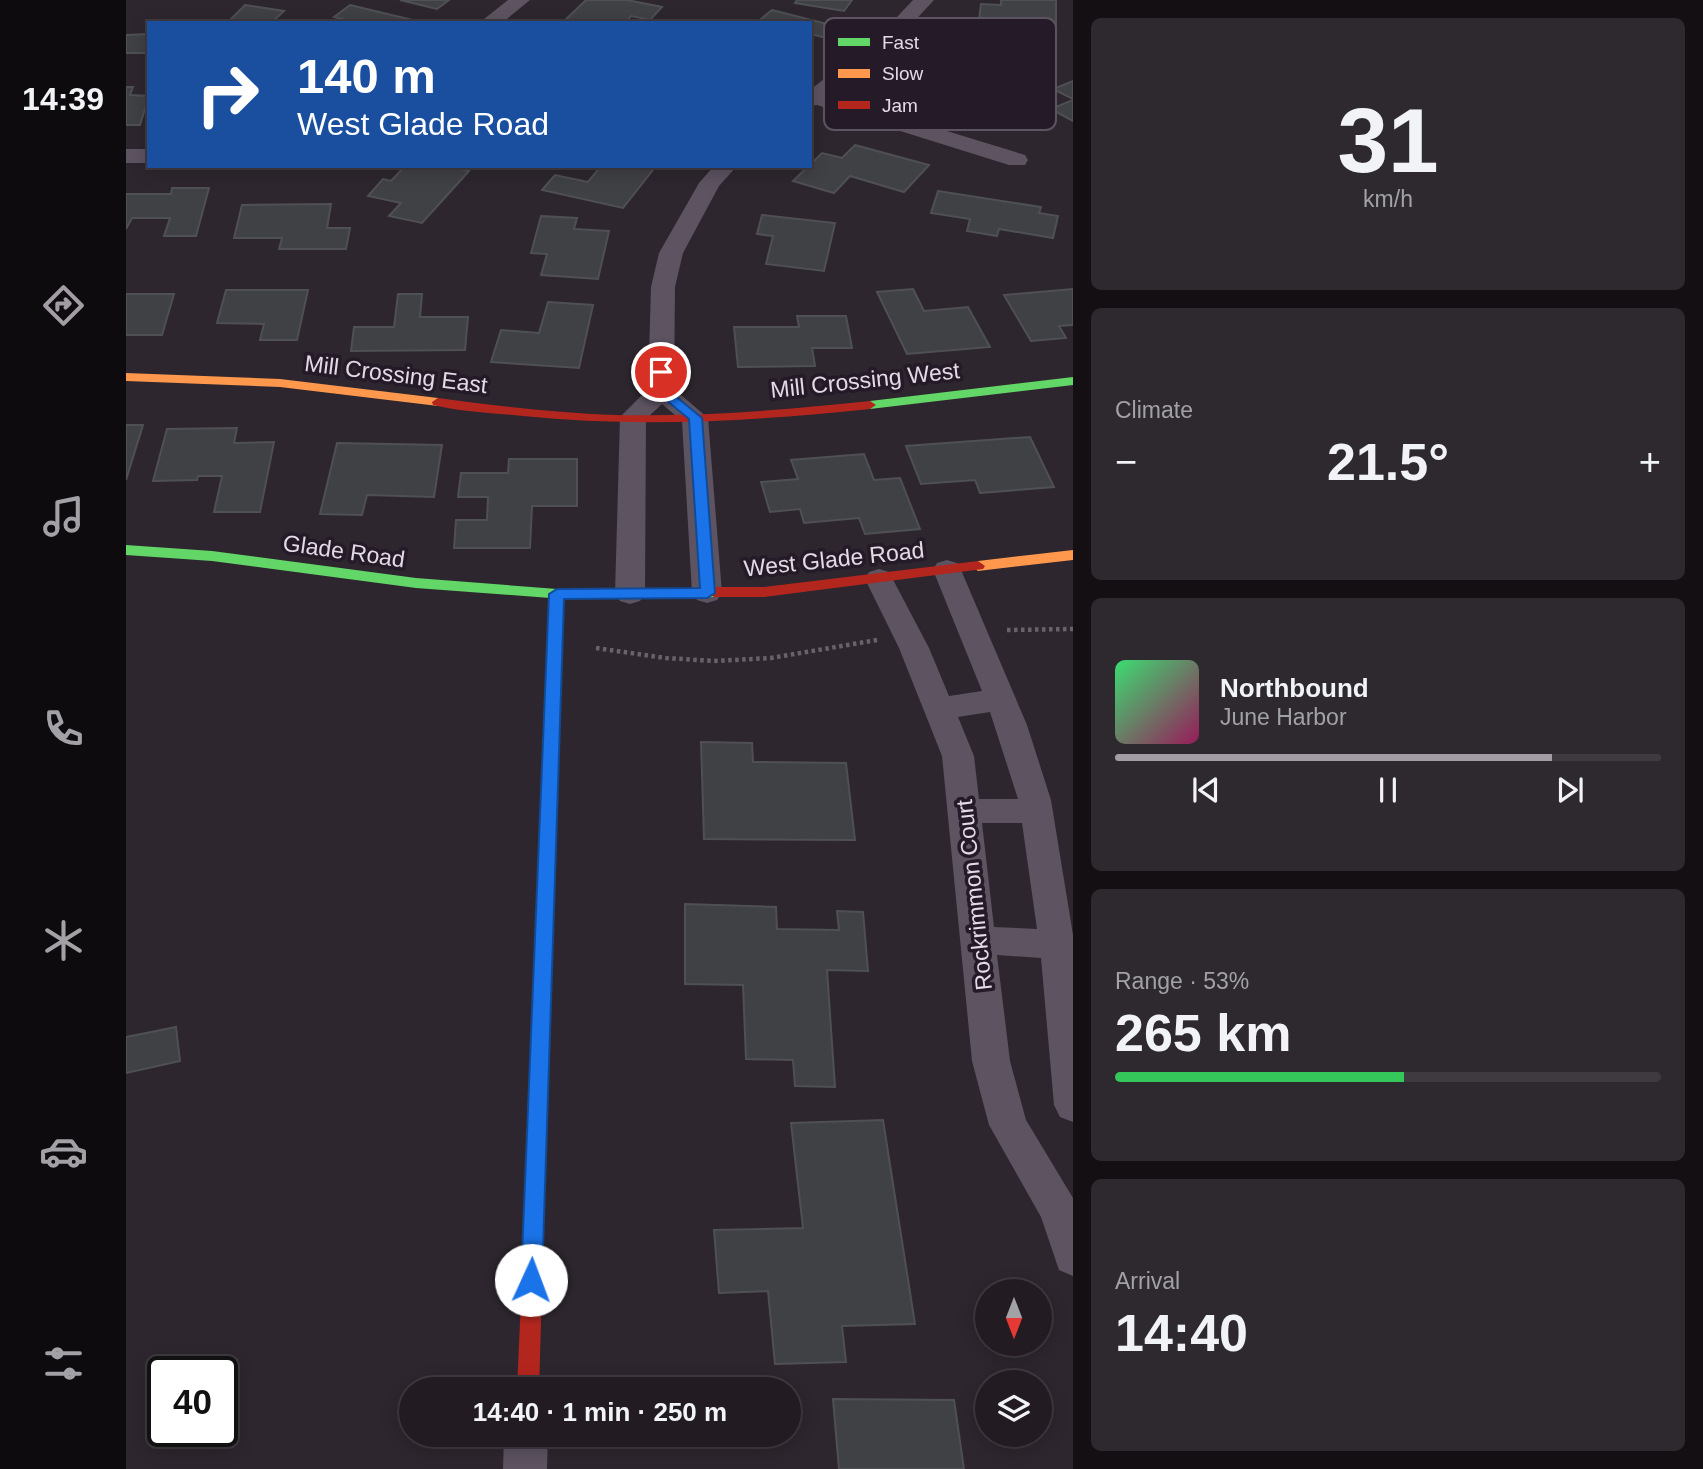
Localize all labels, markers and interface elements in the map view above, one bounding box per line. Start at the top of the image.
legend [824,18,1056,130]
text: Fast [882,32,920,53]
icon: right [182,49,273,140]
text: 140 m [297,49,436,103]
text: Slow [882,63,923,84]
text: 14:39 [22,81,104,117]
text: 31 [1337,90,1439,191]
text: Jam [882,95,918,116]
text: West Glade Road [297,106,549,142]
text: km/h [1363,186,1413,212]
icon: directions [39,281,88,330]
pin [631,342,691,402]
street label: Mill Crossing East [303,350,490,398]
icon: arrive [642,353,680,391]
street label: Mill Crossing West [769,357,961,403]
text: Climate [1115,397,1193,423]
text: 21.5° [1327,433,1449,491]
text: − [1115,441,1137,483]
text: + [1639,441,1661,483]
icon: music [39,492,88,541]
street label: Glade Road [281,530,407,572]
street label: West Glade Road [743,537,925,581]
text: Northbound [1220,673,1369,703]
icon: phone [39,704,88,753]
text: June Harbor [1220,704,1347,730]
icon: previous [1187,771,1225,809]
icon: pause [1369,771,1407,809]
icon: next [1551,771,1589,809]
street label: Rockrimmon Court [951,798,997,992]
icon: climate [39,916,88,965]
text: Range · 53% [1115,968,1249,994]
text: 265 km [1115,1004,1291,1062]
icon: car [39,1127,88,1176]
position arrow [494,1243,568,1317]
text: Arrival [1115,1268,1180,1294]
north arrow [975,1279,1052,1356]
map controls [975,1279,1052,1447]
text: 14:40 [1115,1304,1248,1362]
icon: filters [39,1339,88,1388]
speed limit sign: 40 [147,1356,238,1447]
button: layers [975,1370,1052,1447]
text: 14:40 · 1 min · 250 m [473,1397,727,1427]

